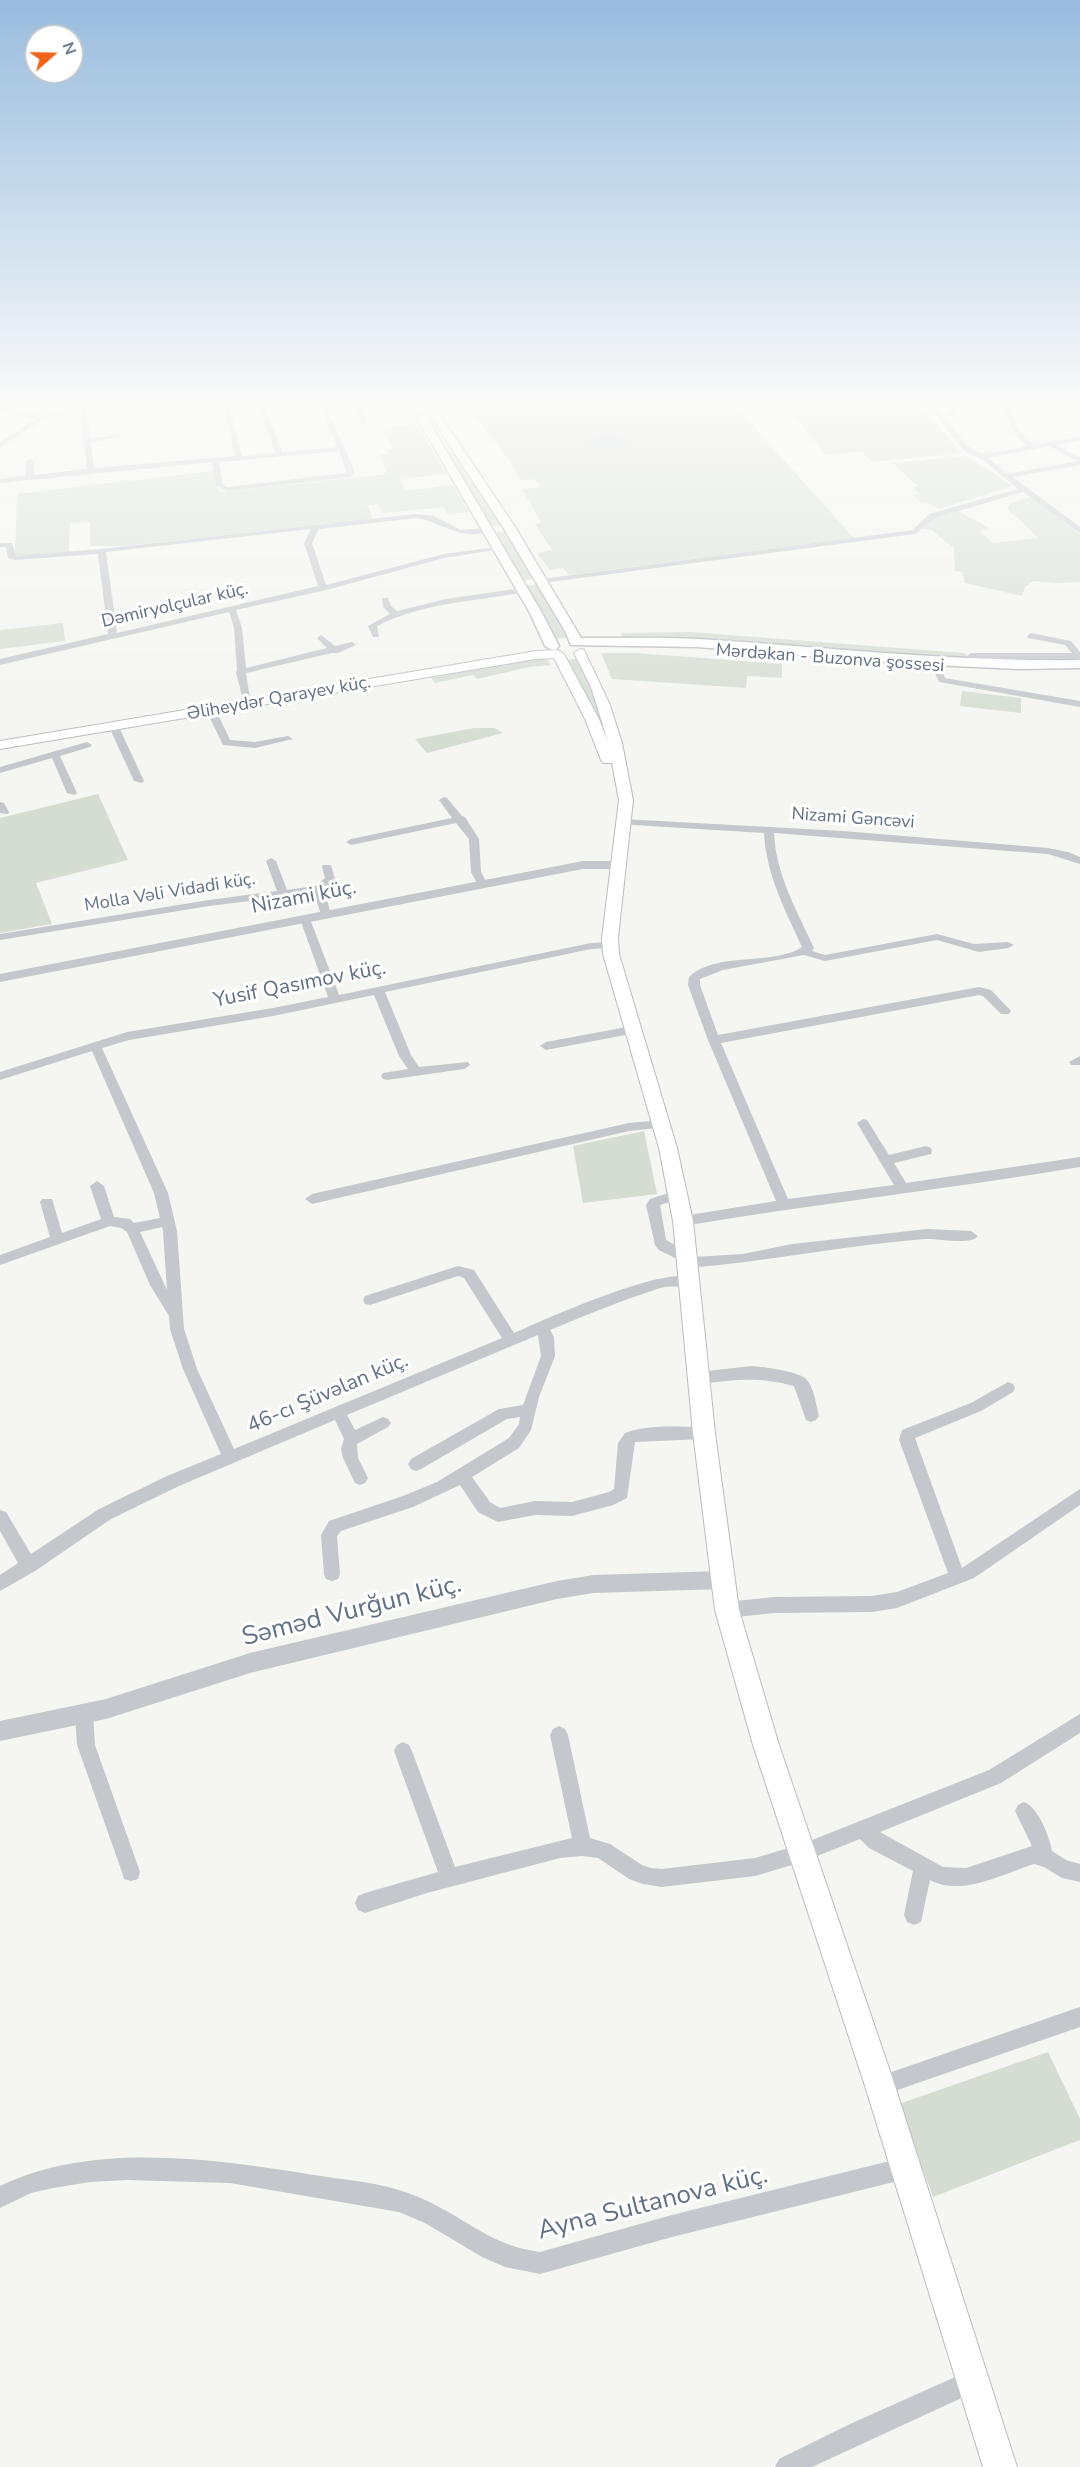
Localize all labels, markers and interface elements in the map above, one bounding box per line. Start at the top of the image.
north arrow [24,24,84,84]
text: N [57,39,81,58]
street label: Dəmiryolçular küç. [100,579,250,633]
street label: Mərdəkan - Buzonva şossesi [715,640,945,678]
street label: Əliheydər Qarayev küç. [185,672,373,726]
street label: Nizami Gəncəvi [791,804,915,834]
street label: Molla Vəli Vidadi küç. [83,869,257,917]
street label: Nizami küç. [249,875,359,921]
street label: Yusif Qasımov küç. [212,956,388,1014]
street label: 46-cı Şüvəlan küç. [244,1349,412,1439]
street label: Səməd Vurğun küç. [239,1570,465,1654]
street label: Ayna Sultanova küç. [535,2160,771,2248]

